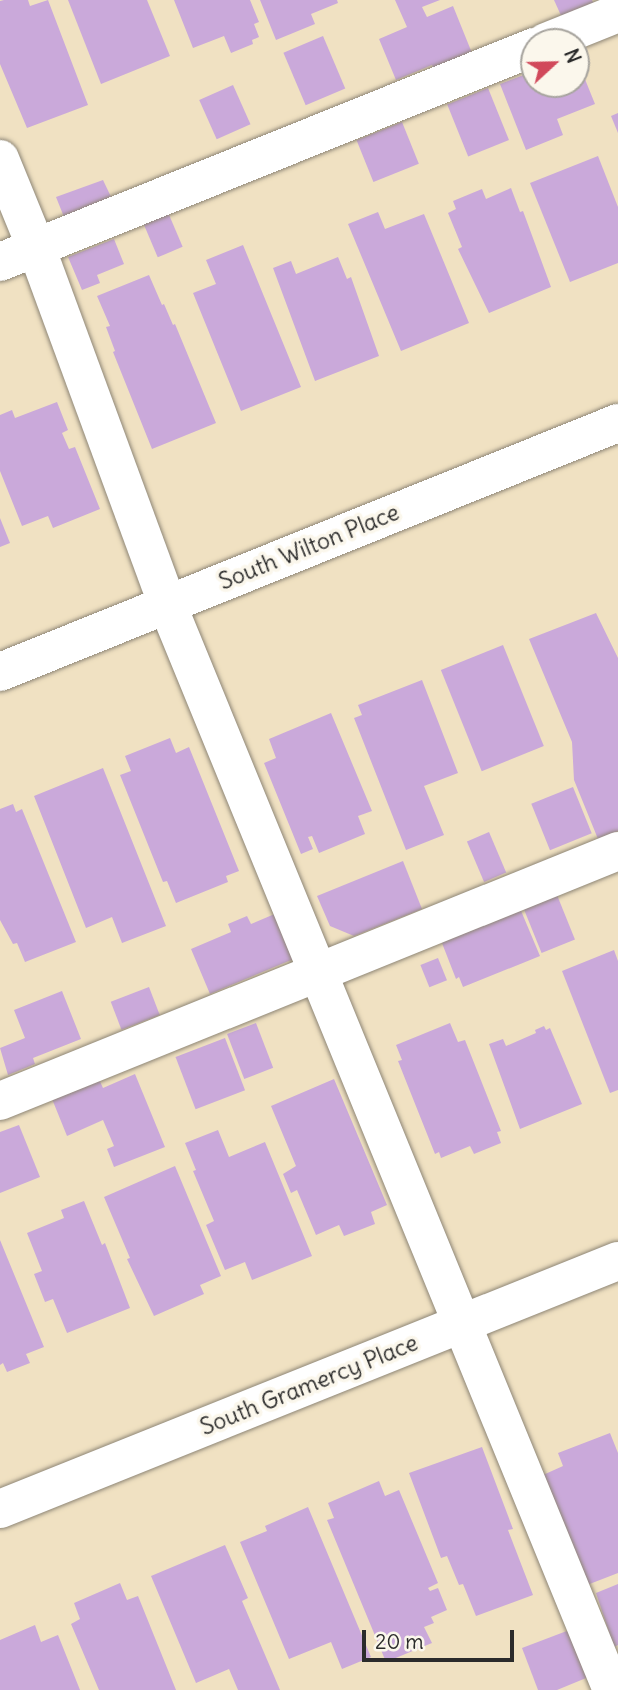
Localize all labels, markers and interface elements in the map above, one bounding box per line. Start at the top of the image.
north arrow [520,28,590,98]
text: N [559,45,586,66]
street label: South Wilton Place [215,498,403,596]
street label: South Gramercy Place [196,1329,422,1441]
scale bar [366,1616,518,1660]
text: 20 m [375,1628,424,1655]

